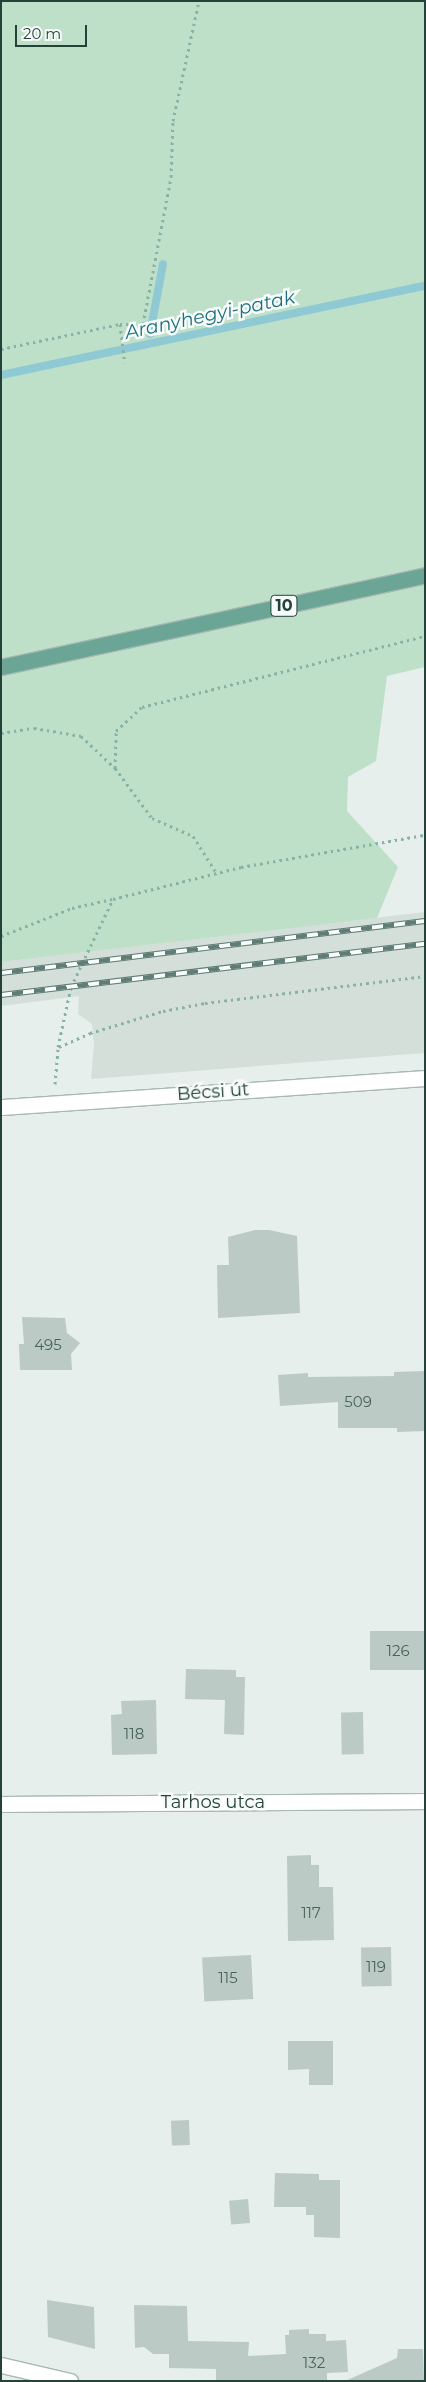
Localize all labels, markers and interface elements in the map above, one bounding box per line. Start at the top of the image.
scale bar [18,15,90,47]
text: 20 m [23,24,61,43]
water label: Aranyhegyi-patak [123,286,297,344]
road number: 10 [270,592,298,620]
street label: Bécsi út [176,1079,250,1105]
house number: 495 [34,1336,62,1354]
house number: 509 [344,1393,372,1411]
house number: 126 [386,1642,410,1660]
house number: 118 [124,1725,144,1743]
street label: Tarhos utca [161,1791,265,1813]
house number: 117 [301,1904,321,1922]
house number: 119 [366,1958,386,1976]
house number: 115 [218,1969,238,1987]
house number: 132 [303,2354,325,2372]

